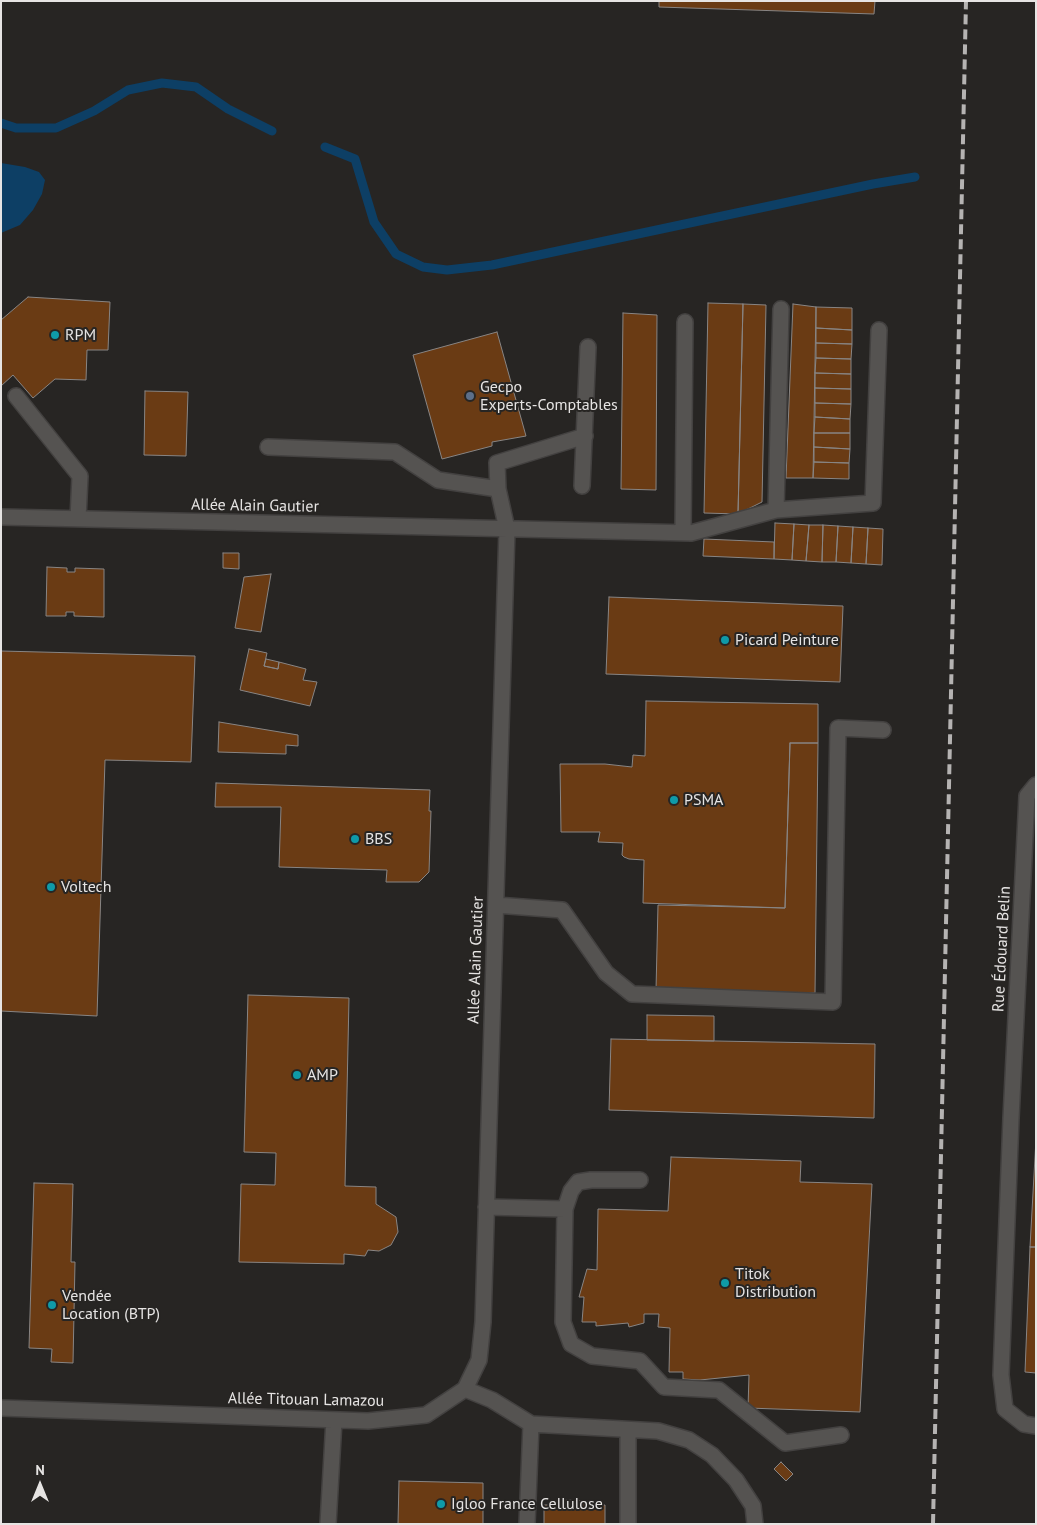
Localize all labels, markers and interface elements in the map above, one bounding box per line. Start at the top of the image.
place label: RPM [65,325,96,345]
marker: RPM [49,329,61,341]
place label: Gecpo Experts-Comptables [480,377,618,415]
marker: Gecpo Experts-Comptables [464,390,476,402]
street label: Allée Alain Gautier [191,495,319,517]
place label: Picard Peinture [735,630,839,650]
marker: Picard Peinture [719,634,731,646]
place label: PSMA [684,790,723,810]
marker: PSMA [668,794,680,806]
place label: BBS [365,829,392,849]
marker: BBS [349,833,361,845]
place label: Voltech [61,877,112,897]
marker: Voltech [45,881,57,893]
street label: Rue Édouard Belin [989,885,1015,1013]
street label: Allée Alain Gautier [464,896,488,1024]
place label: AMP [307,1065,338,1085]
marker: AMP [291,1069,303,1081]
place label: Titok Distribution [735,1264,816,1302]
marker: Titok Distribution [719,1277,731,1289]
place label: Vendée Location (BTP) [62,1286,160,1324]
marker: Vendée Location (BTP) [46,1299,58,1311]
street label: Allée Titouan Lamazou [228,1389,384,1411]
north arrow [15,1460,65,1510]
text: N [35,1461,45,1479]
place label: Igloo France Cellulose [451,1494,603,1514]
marker: Igloo France Cellulose [435,1498,447,1510]

